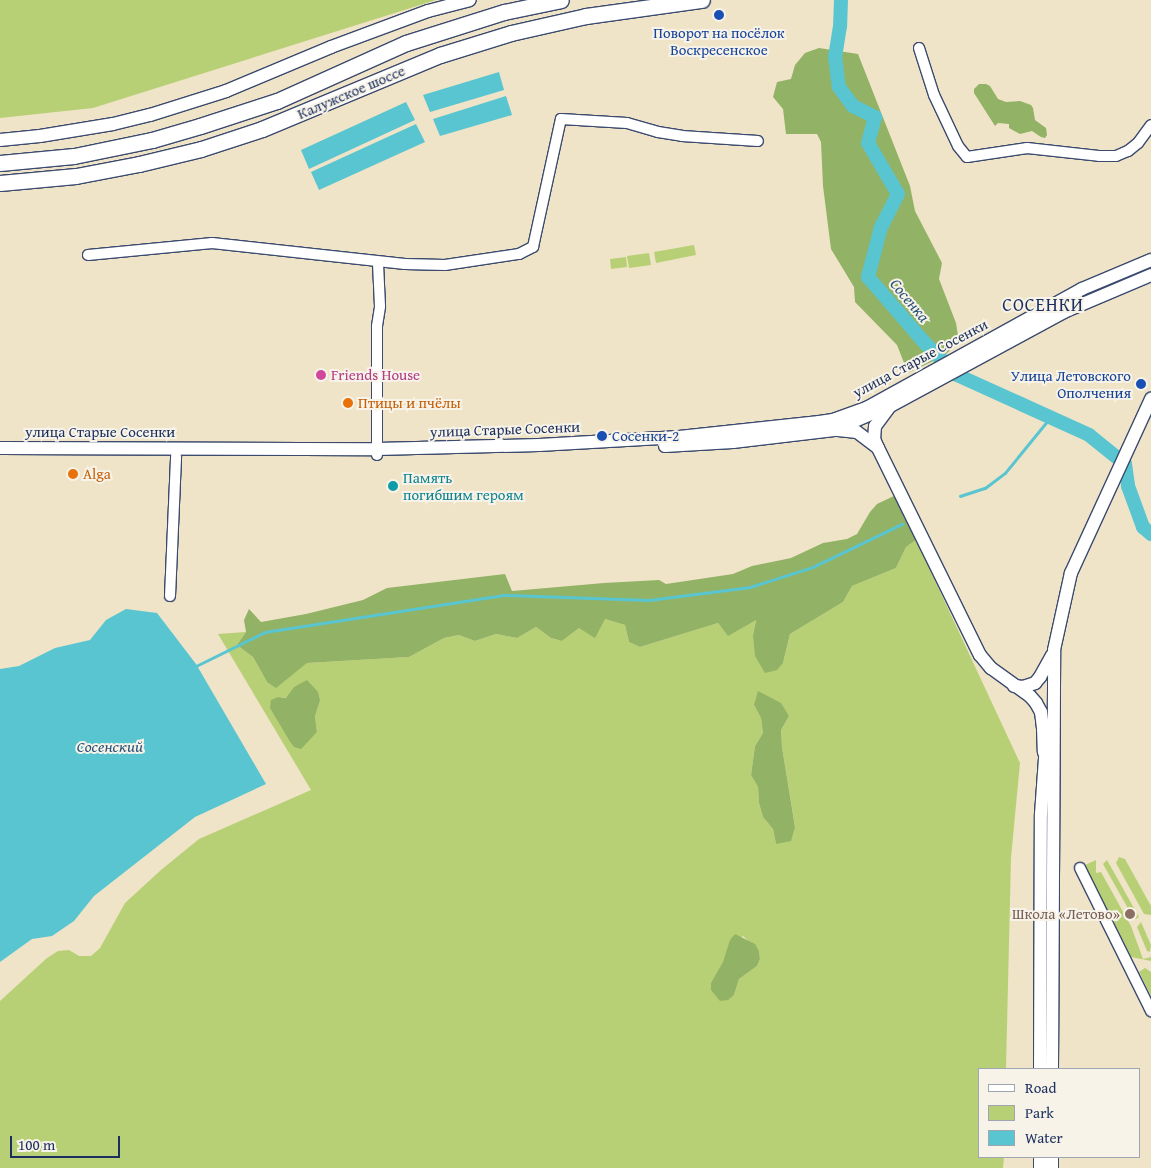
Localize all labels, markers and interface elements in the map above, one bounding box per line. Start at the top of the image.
marker: Поворот на посёлок Воскресенское [713,9,725,21]
place label: Поворот на посёлок Воскресенское [653,23,785,58]
street label: Калужское шоссе [295,61,407,123]
water label: Сосенка [886,274,934,326]
district label: СОСЕНКИ [1001,294,1085,316]
street label: улица Старые Сосенки [849,315,991,401]
place label: Friends House [331,366,420,384]
place label: Улица Летовского Ополчения [1011,366,1131,401]
marker: Friends House [315,369,327,381]
marker: Улица Летовского Ополчения [1135,378,1147,390]
place label: Птицы и пчёлы [358,394,461,412]
marker: Птицы и пчёлы [342,397,354,409]
street label: улица Старые Сосенки [430,417,580,441]
street label: улица Старые Сосенки [25,423,175,441]
place label: Сосенки-2 [612,427,679,445]
marker: Сосенки-2 [596,430,608,442]
place label: Alga [83,465,111,483]
marker: Alga [67,468,79,480]
place label: Память погибшим героям [403,468,524,503]
marker: Память погибшим героям [387,480,399,492]
water label: Сосенский [77,736,143,756]
place label: Школа «Летово» [1012,905,1120,923]
marker: Школа «Летово» [1124,908,1136,920]
legend [978,1068,1141,1158]
text: Road [1025,1077,1056,1098]
text: Park [1025,1102,1054,1123]
scale bar [12,1126,122,1158]
text: Water [1025,1127,1063,1148]
text: 100 m [18,1134,55,1155]

